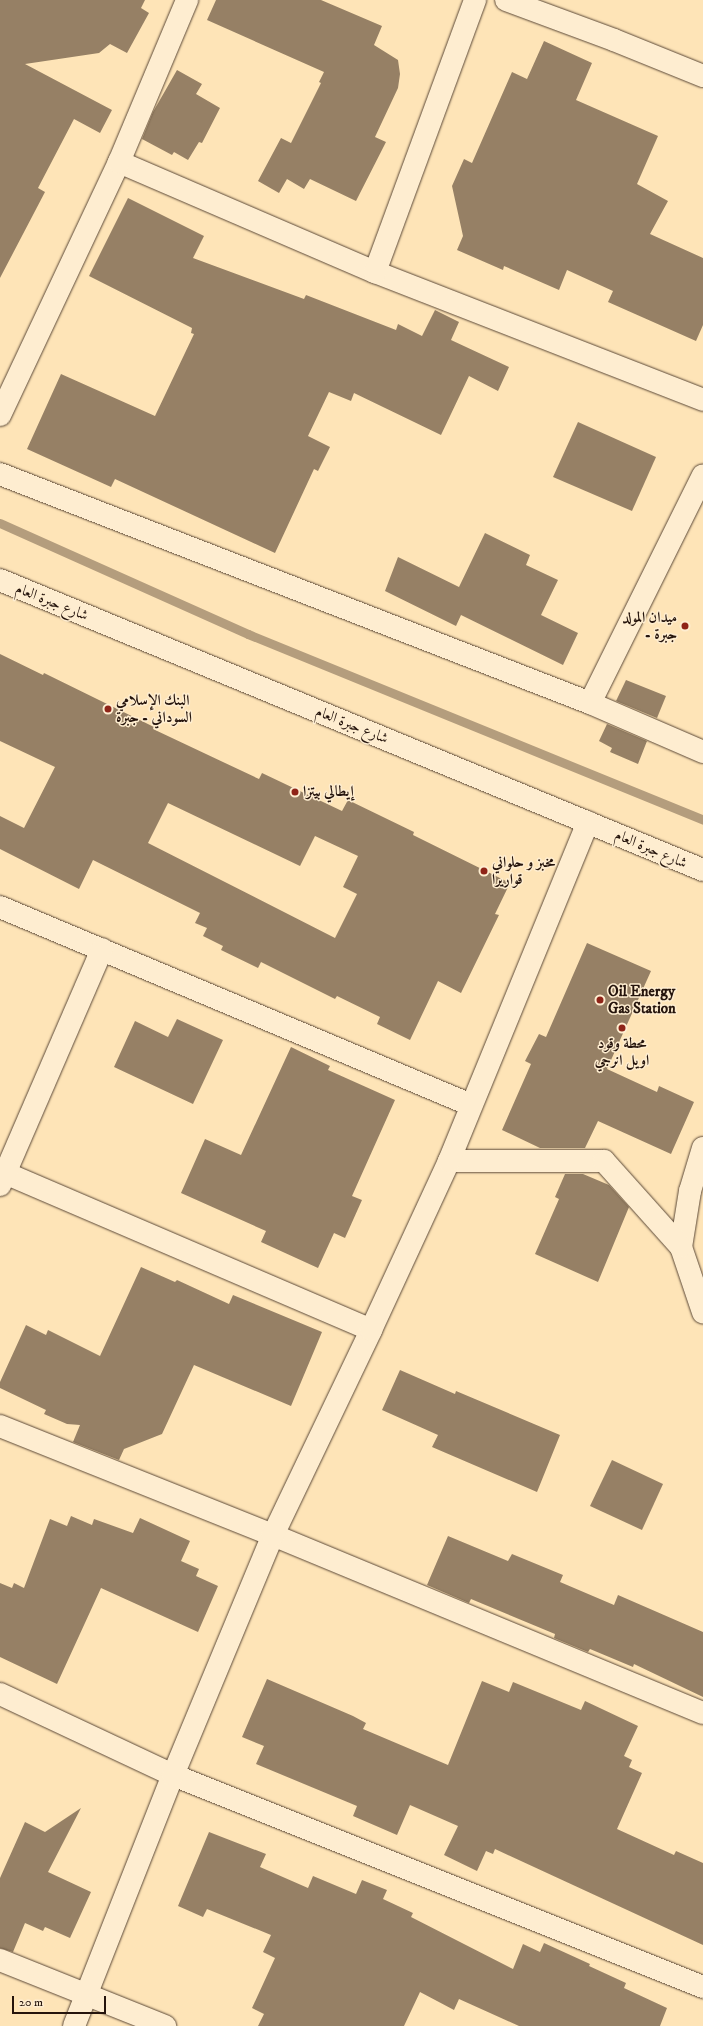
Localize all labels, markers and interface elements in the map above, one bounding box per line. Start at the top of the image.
street label: شارع جبرة العام [13,579,91,625]
place label: ميدان المولد - جبرة [622,608,677,643]
marker: ميدان المولد - جبرة [680,621,690,631]
place label: البنك الإسلامي السوداني - جبرة [116,691,192,726]
street label: شارع جبرة العام [313,702,391,748]
marker: البنك الإسلامي السوداني - جبرة [103,704,113,714]
place label: إيطالي بيتزا [303,783,354,801]
marker: إيطالي بيتزا [290,787,300,797]
street label: شارع جبرة العام [612,826,690,872]
place label: مخبز و حلواني قواريرا [492,853,555,888]
marker: مخبز و حلواني قواريرا [479,866,489,876]
place label: Oil Energy Gas Station [608,982,676,1017]
marker: Oil Energy Gas Station [595,995,605,1005]
marker: محطة وقود اويل انرجي [617,1023,627,1033]
place label: محطة وقود اويل انرجي [595,1034,649,1069]
scale bar [14,1988,108,2014]
text: 20 m [19,1995,43,2010]

